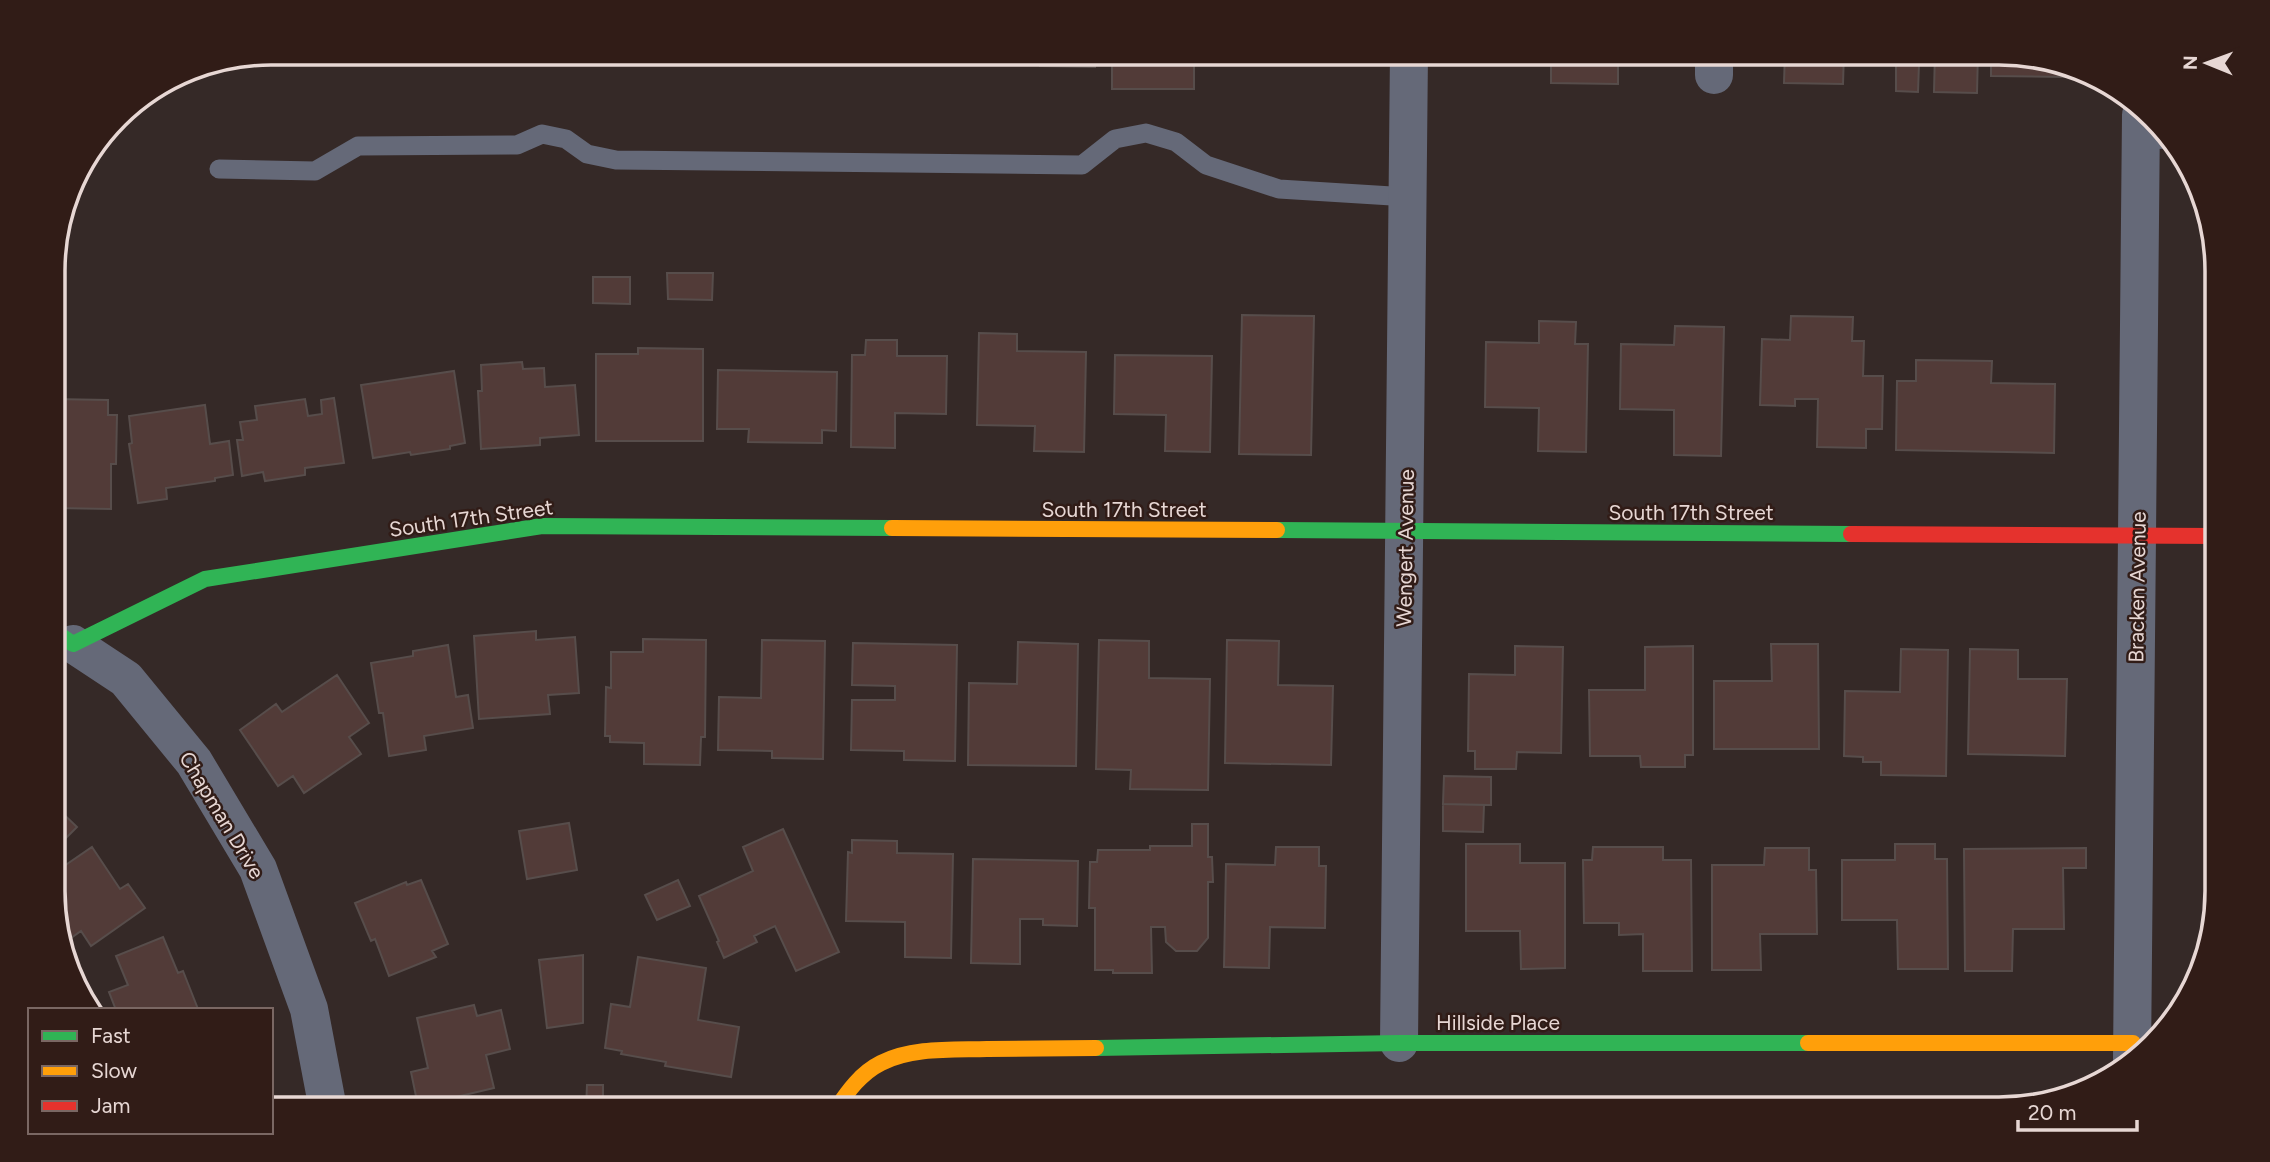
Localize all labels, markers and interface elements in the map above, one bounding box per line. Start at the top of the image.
north arrow [2172,28,2242,98]
text: N [2179,55,2202,70]
street label: Wengert Avenue [1391,469,1419,627]
street label: South 17th Street [387,494,555,542]
street label: South 17th Street [1041,497,1207,522]
street label: South 17th Street [1608,500,1774,525]
street label: Bracken Avenue [2123,511,2151,663]
street label: Chapman Drive [174,747,270,883]
legend [28,1008,273,1134]
street label: Hillside Place [1436,1010,1560,1035]
text: Fast [91,1023,131,1048]
text: Slow [91,1058,137,1083]
scale bar [2018,1088,2137,1132]
text: Jam [91,1093,130,1118]
text: 20 m [2028,1100,2076,1125]

